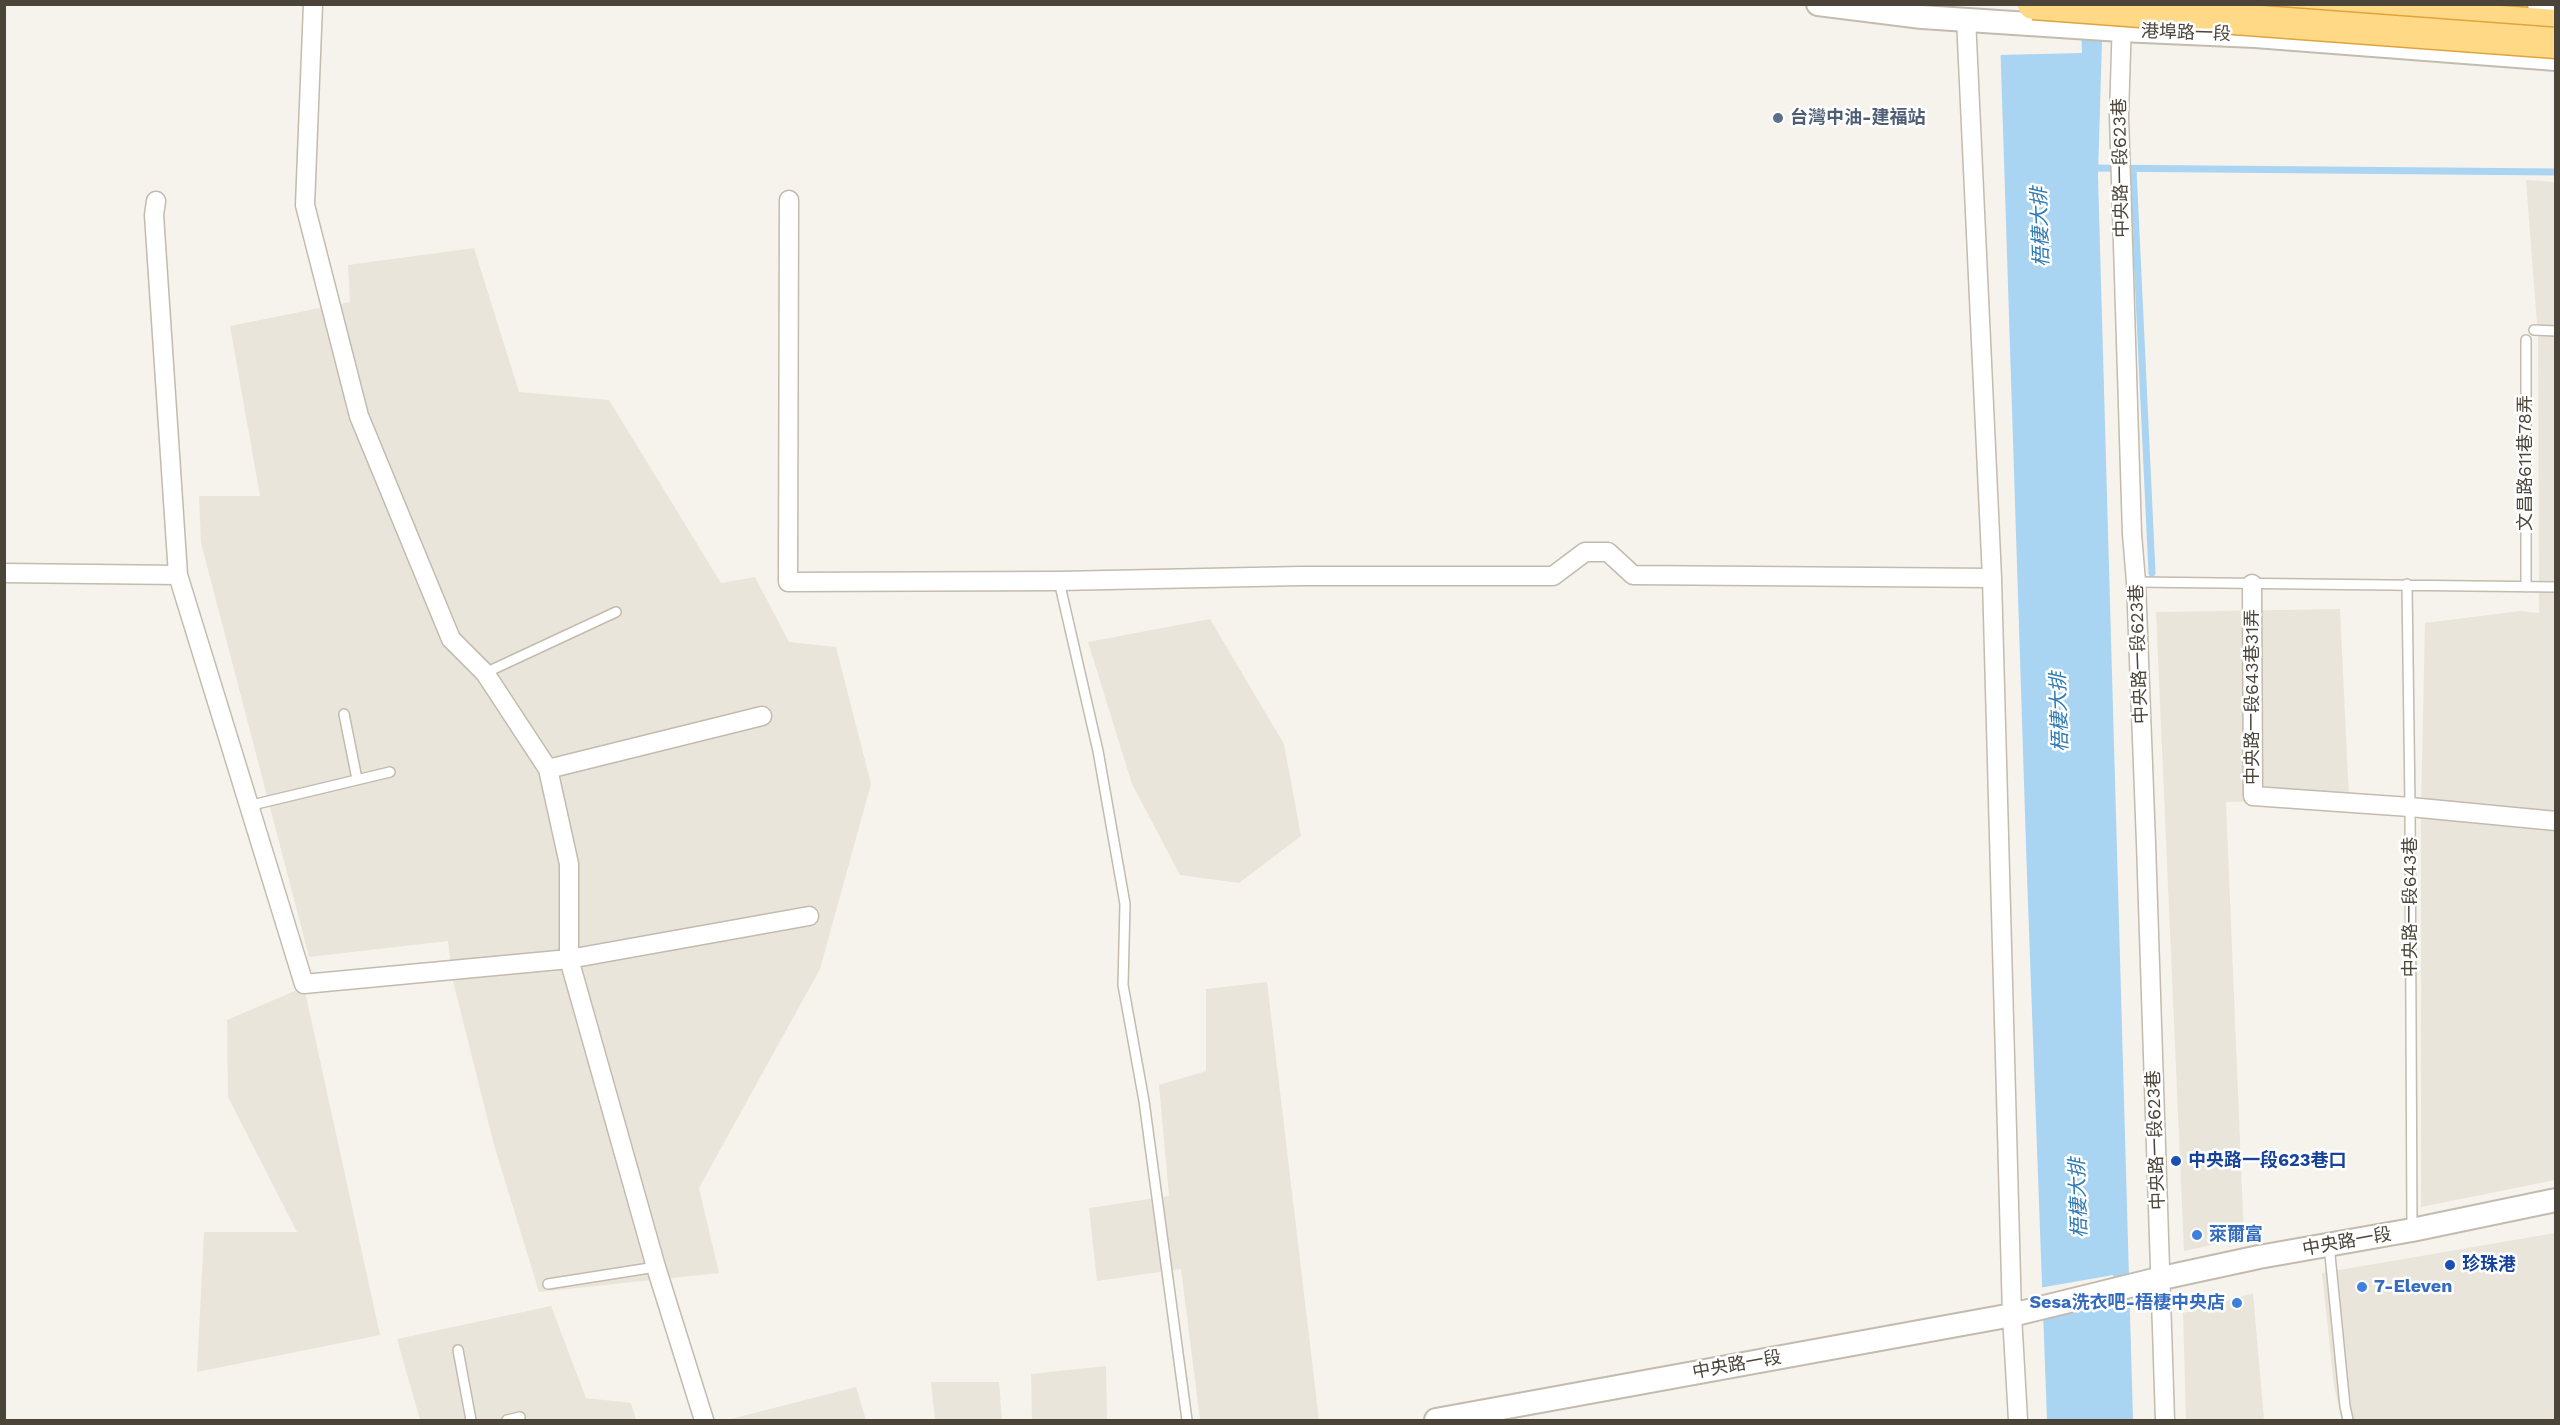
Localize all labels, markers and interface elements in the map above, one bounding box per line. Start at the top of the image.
street label: 港埠路一段 [2141,21,2231,45]
street label: 中央路一段623巷 [2109,98,2133,238]
place label: 台灣中油-建福站 [1790,107,1926,129]
marker: 台灣中油-建福站 [1771,111,1785,125]
water label: 梧棲大排 [2028,187,2054,267]
street label: 文昌路611巷78弄 [2515,395,2537,531]
street label: 中央路一段623巷 [2126,584,2152,724]
street label: 中央路一段643巷31弄 [2242,609,2264,785]
water label: 梧棲大排 [2047,672,2073,752]
street label: 中央路一段643巷 [2400,837,2422,977]
street label: 中央路一段623巷 [2143,1070,2169,1210]
place label: 中央路一段623巷口 [2188,1150,2346,1172]
marker: 中央路一段623巷口 [2169,1154,2183,1168]
water label: 梧棲大排 [2066,1158,2092,1238]
place label: 萊爾富 [2209,1224,2263,1246]
street label: 中央路一段 [2301,1224,2393,1260]
marker: 萊爾富 [2190,1228,2204,1242]
place label: 珍珠港 [2462,1254,2516,1276]
marker: 珍珠港 [2443,1258,2457,1272]
place label: 7-Eleven [2374,1276,2452,1298]
marker: 7-Eleven [2355,1280,2369,1294]
place label: Sesa洗衣吧-梧棲中央店 [2029,1292,2225,1314]
marker: Sesa洗衣吧-梧棲中央店 [2230,1296,2244,1310]
street label: 中央路一段 [1691,1347,1783,1383]

